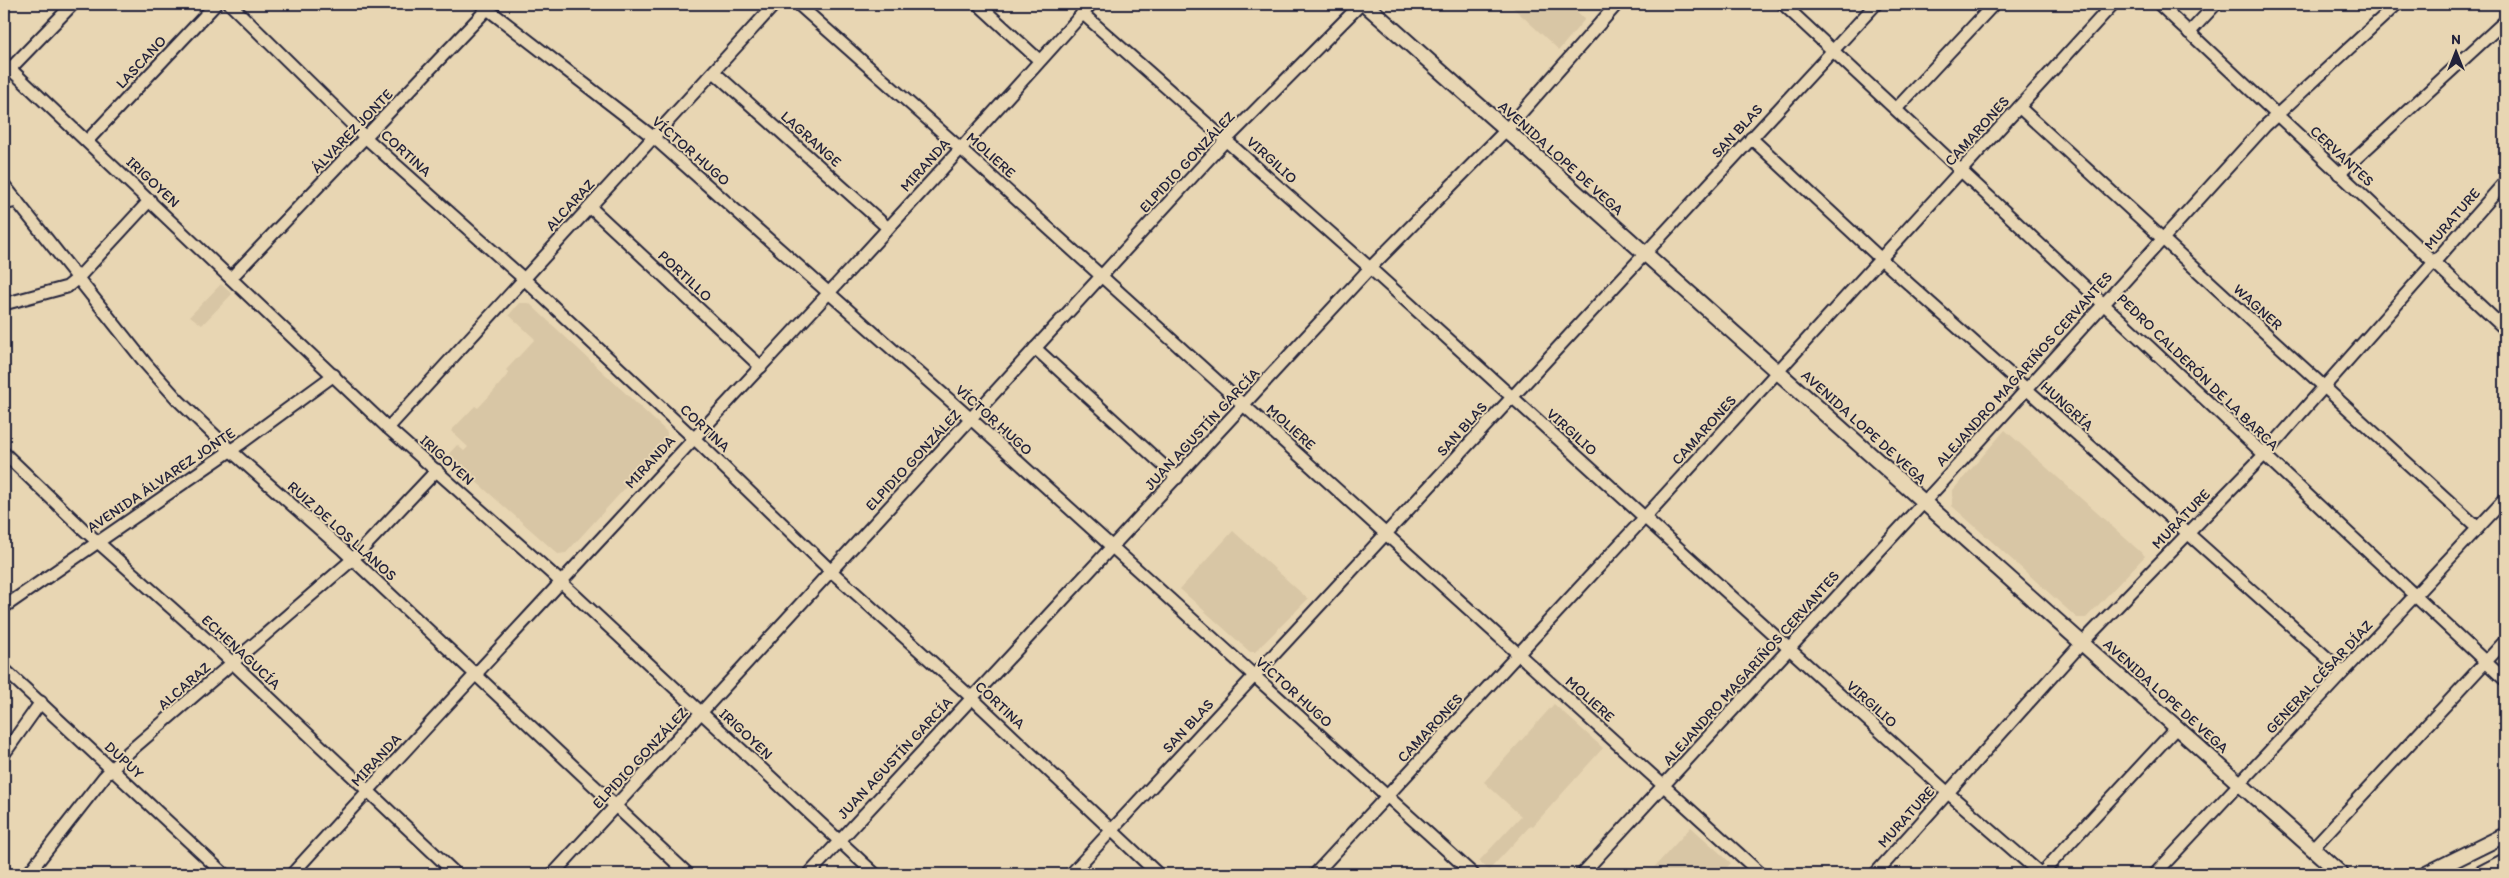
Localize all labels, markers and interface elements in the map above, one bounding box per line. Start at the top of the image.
north arrow [2432,28,2482,78]
text: N [2451,31,2461,48]
street label: LASCANO [112,32,170,92]
street label: ÁLVAREZ JONTE [307,85,397,177]
street label: CAMARONES [1941,92,2013,170]
street label: AVENIDA LOPE DE VEGA [1495,97,1628,219]
street label: SAN BLAS [1708,100,1766,162]
street label: LAGRANGE [777,107,845,171]
street label: ELPIDIO GONZÁLEZ [1135,107,1239,216]
street label: VÍCTOR HUGO [648,112,734,190]
street label: CERVANTES [2306,122,2378,190]
street label: CORTINA [377,126,435,181]
street label: MOLIERE [963,128,1019,182]
street label: VIRGILIO [1243,133,1301,188]
street label: MIRANDA [896,134,954,196]
street label: IRIGOYEN [122,153,184,211]
street label: ALCARAZ [542,175,599,234]
street label: MURATURE [2420,184,2484,254]
street label: PORTILLO [654,247,716,306]
street label: ALEJANDRO MAGARIÑOS CERVANTES [1932,268,2116,470]
street label: WAGNER [2230,280,2286,334]
street label: PEDRO CALDERÓN DE LA BARCA [2113,290,2283,454]
street label: JUAN AGUSTÍN GARCÍA [1141,364,1263,494]
street label: AVENIDA LOPE DE VEGA [1798,366,1931,488]
street label: HUNGRÍA [2037,378,2097,435]
street label: VÍCTOR HUGO [952,381,1036,459]
street label: CAMARONES [1668,391,1740,469]
street label: SAN BLAS [1433,398,1491,460]
street label: CORTINA [676,400,734,456]
street label: MOLIERE [1263,400,1319,454]
street label: ELPIDIO GONZÁLEZ [861,405,965,514]
street label: VIRGILIO [1543,405,1601,460]
street label: AVENIDA ÁLVAREZ JONTE [84,424,238,536]
street label: IRIGOYEN [416,431,478,489]
street label: MIRANDA [621,431,679,492]
street label: RUIZ DE LOS LLANOS [284,477,400,585]
street label: MURATURE [2148,485,2214,553]
street label: ALEJANDRO MAGARIÑOS CERVANTES [1659,567,1843,769]
street label: ECHENAGUCÍA [198,611,285,693]
street label: GENERAL CÉSAR DÍAZ [2262,616,2377,737]
street label: AVENIDA LOPE DE VEGA [2100,635,2233,757]
street label: VÍCTOR HUGO [1252,653,1336,731]
street label: ALCARAZ [154,658,214,714]
street label: MOLIERE [1562,672,1618,726]
street label: CORTINA [971,677,1029,733]
street label: VIRGILIO [1843,677,1901,732]
street label: CAMARONES [1393,690,1467,766]
street label: JUAN AGUSTÍN GARCÍA [834,693,956,823]
street label: SAN BLAS [1159,695,1217,757]
street label: ELPIDIO GONZÁLEZ [588,703,692,812]
street label: IRIGOYEN [715,705,777,763]
street label: MIRANDA [347,729,405,790]
street label: DUPUY [101,737,148,783]
street label: MURATURE [1874,783,1938,851]

